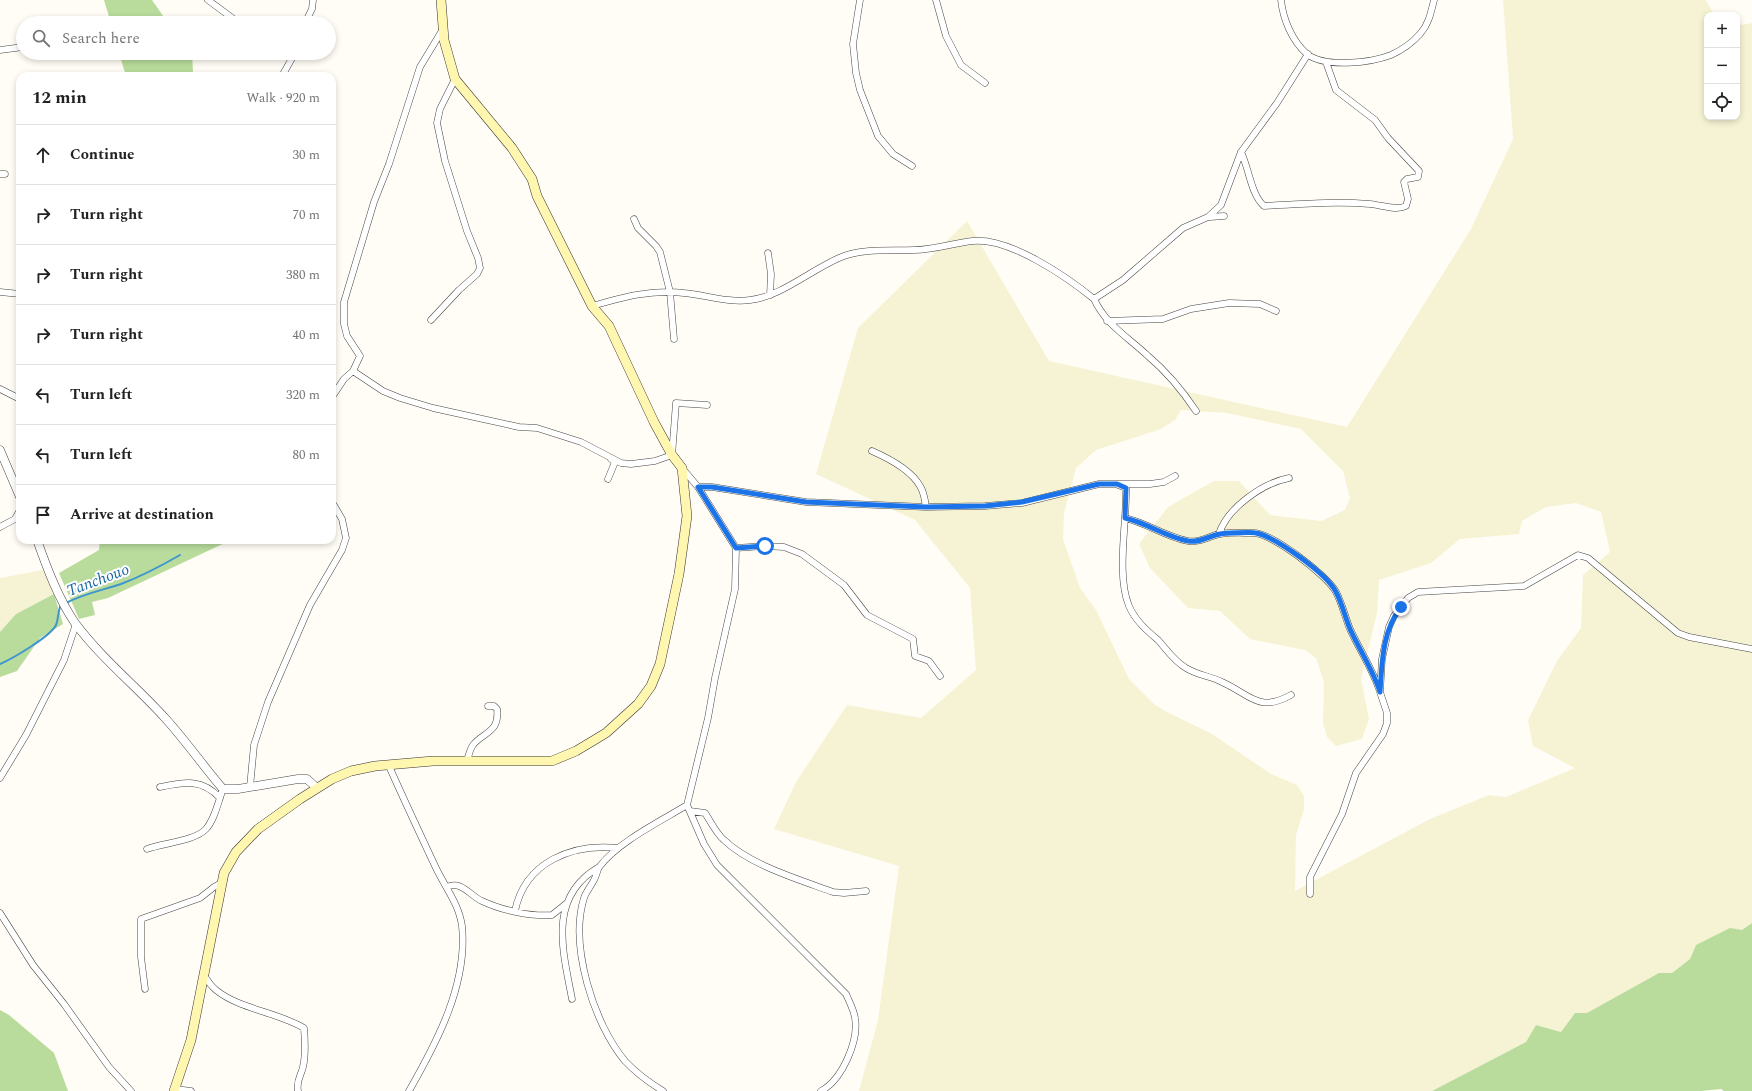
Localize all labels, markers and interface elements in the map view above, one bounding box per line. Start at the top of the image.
map controls [1704,12,1740,120]
button: + [1704,12,1740,48]
search box [16,16,336,60]
icon: search [30,27,52,49]
text: Search here [62,27,140,50]
button: − [1704,48,1740,84]
button: locate [1704,84,1740,120]
text: 12 min [32,85,87,111]
text: Walk · 920 m [246,88,320,108]
text: Continue [70,143,135,166]
icon: ahead [32,144,54,166]
text: 30 m [293,145,320,165]
text: Turn right [70,203,143,226]
icon: right [32,204,54,226]
text: 70 m [293,205,320,225]
text: Turn right [70,263,143,286]
icon: right [32,264,54,286]
text: 380 m [286,265,320,285]
text: Turn right [70,323,143,346]
icon: right [32,324,54,346]
text: 40 m [293,325,320,345]
text: Turn left [70,383,132,406]
icon: left [32,384,54,406]
text: 320 m [286,385,320,405]
text: Turn left [70,443,132,466]
icon: left [32,444,54,466]
text: 80 m [293,445,320,465]
text: Arrive at destination [70,503,214,526]
icon: arrive [32,504,54,526]
route start [756,537,774,555]
water label: Tanchouo [63,557,133,603]
route end [1392,598,1410,616]

